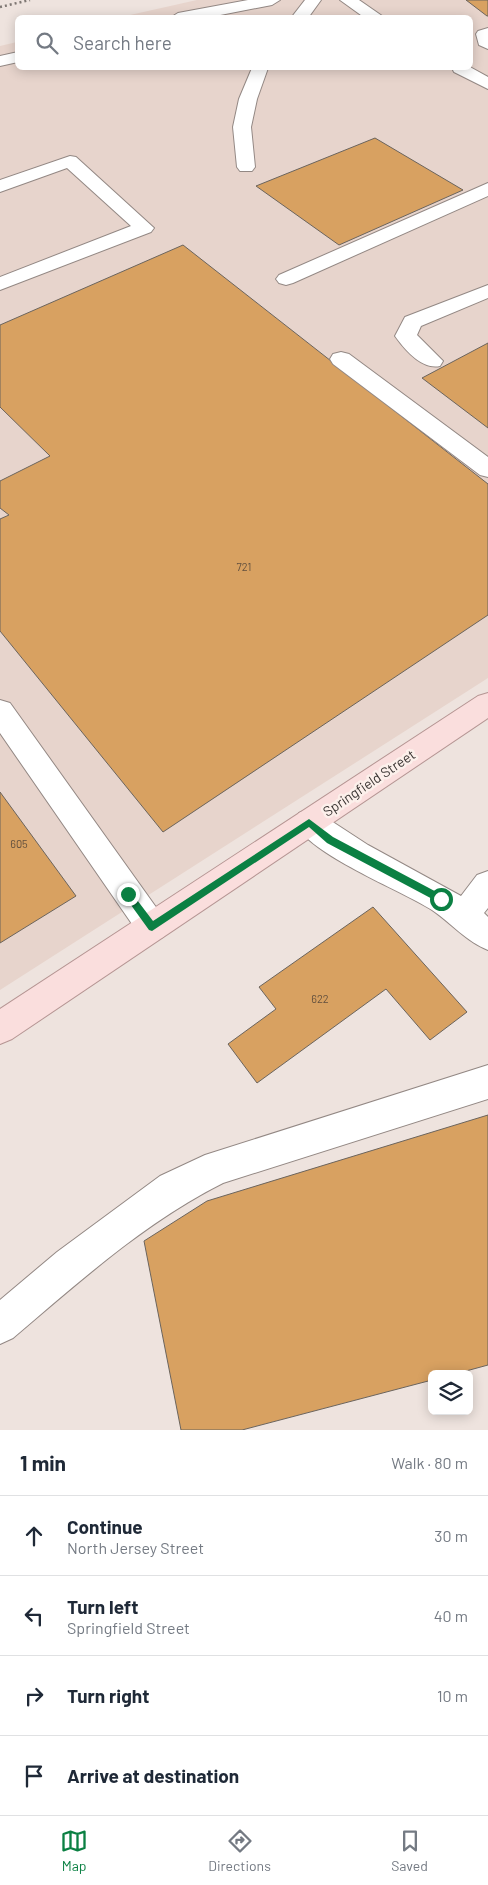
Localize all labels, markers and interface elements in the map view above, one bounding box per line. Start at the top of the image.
search box [15,15,473,70]
icon: search [33,29,61,57]
text: Search here [73,31,172,54]
house number: 721 [237,560,251,573]
street label: Springfield Street [319,745,418,820]
house number: 605 [10,837,28,850]
route end [117,883,140,906]
route start [430,888,453,911]
house number: 622 [311,992,329,1005]
map controls [428,1370,473,1415]
button: layers [428,1370,473,1415]
text: 1 min [20,1450,66,1475]
text: Walk · 80 m [391,1453,468,1472]
text: Continue [67,1515,143,1538]
icon: ahead [20,1522,48,1550]
text: 30 m [434,1526,468,1545]
text: North Jersey Street [67,1538,204,1557]
text: Turn left [67,1595,138,1618]
icon: left [20,1602,48,1630]
text: 40 m [434,1606,468,1625]
text: Springfield Street [67,1618,190,1637]
icon: right [20,1682,48,1710]
text: Turn right [67,1684,149,1707]
text: 10 m [437,1686,468,1705]
icon: arrive [20,1762,48,1790]
text: Arrive at destination [67,1764,239,1787]
tab: Map [60,1827,88,1874]
tab: Directions [208,1827,271,1874]
tab: Saved [391,1827,428,1874]

